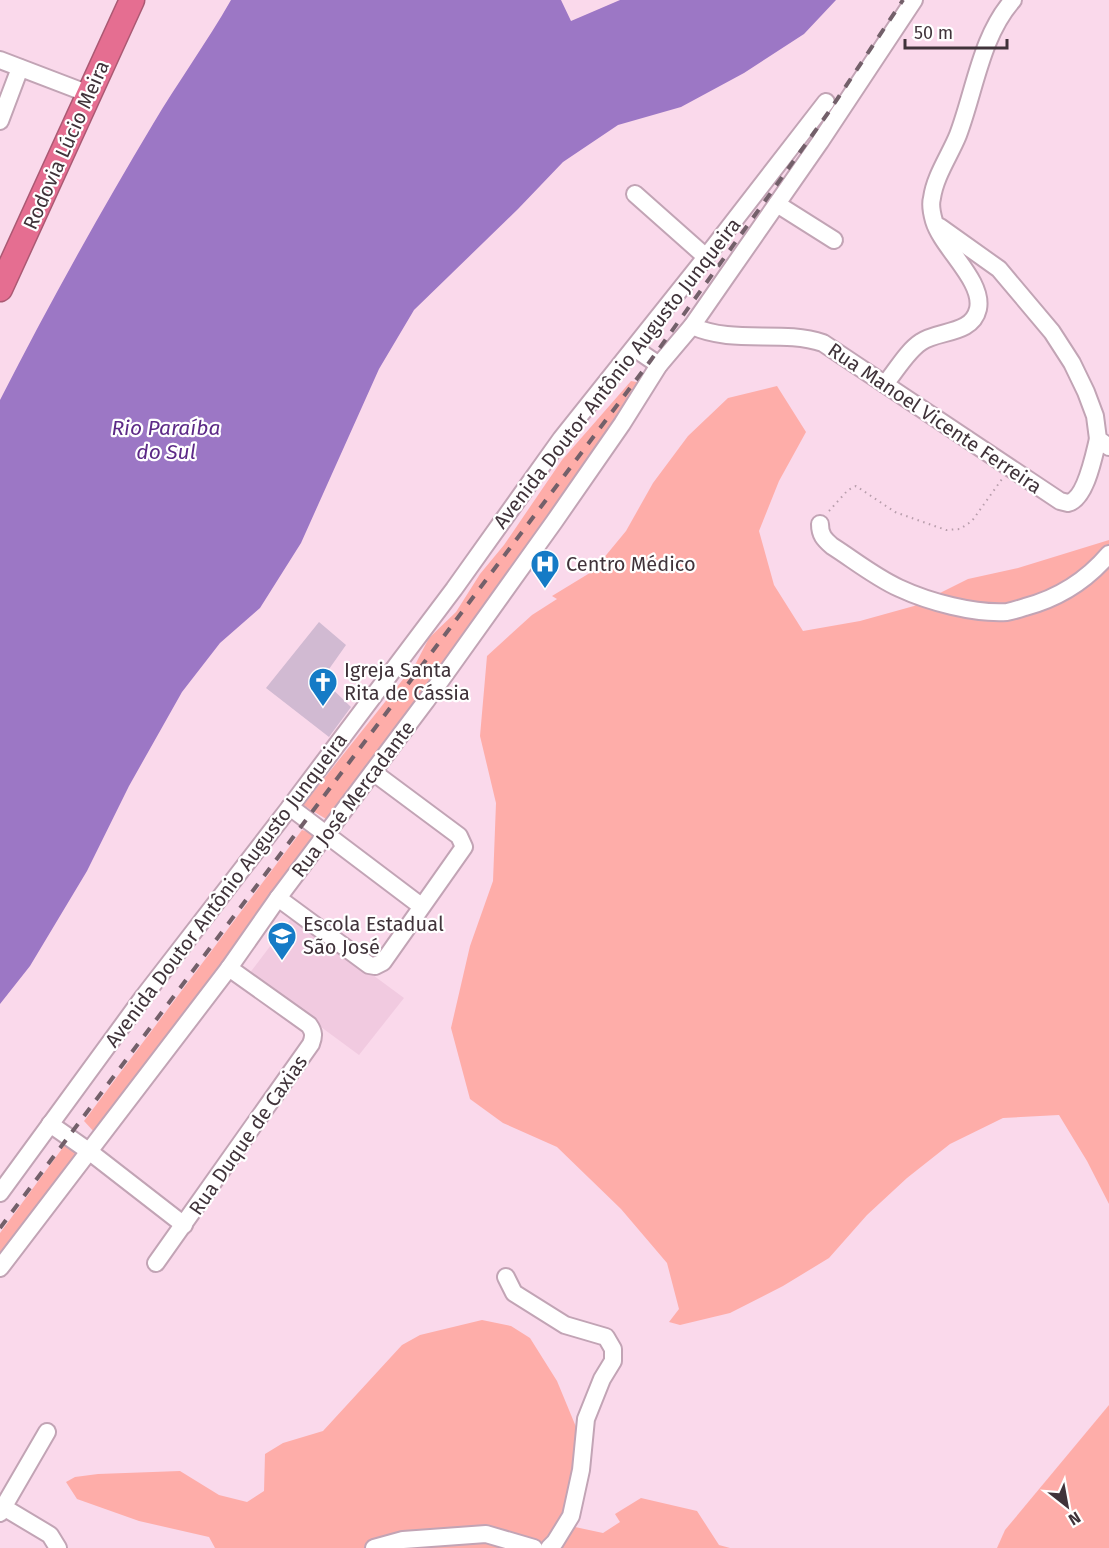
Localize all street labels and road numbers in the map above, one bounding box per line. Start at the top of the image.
street label: Rodovia Lúcio Meira [18,57,114,233]
street label: Avenida Doutor Antônio Augusto Junqueira [488,213,746,533]
street label: Rua Manoel Vicente Ferreira [824,337,1046,499]
street label: Rua José Mercadante [286,716,420,882]
street label: Avenida Doutor Antônio Augusto Junqueira [100,728,352,1052]
street label: Rua Duque de Caxias [184,1050,312,1220]

